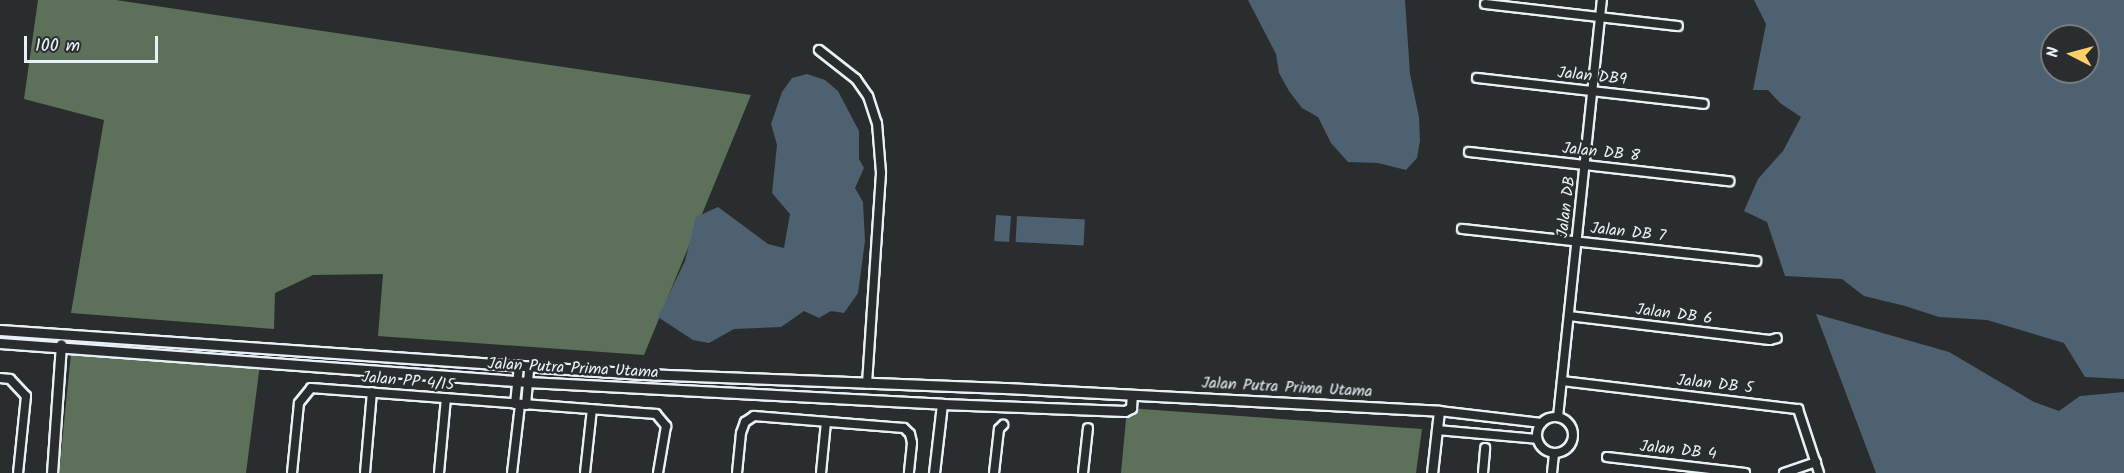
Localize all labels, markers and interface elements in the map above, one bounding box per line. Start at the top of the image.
scale bar [27,24,160,62]
north arrow [2040,24,2100,84]
text: 100 m [35,32,80,61]
text: N [2041,46,2067,59]
street label: Jalan DB9 [1556,64,1628,90]
street label: Jalan DB 8 [1561,139,1641,167]
street label: Jalan DB [1554,175,1580,239]
street label: Jalan DB 7 [1589,219,1667,247]
street label: Jalan DB 6 [1635,301,1713,329]
street label: Jalan Putra Prima Utama [487,355,659,383]
street label: Jalan PP 4/15 [361,368,455,396]
street label: Jalan DB 5 [1676,371,1754,399]
street label: Jalan Putra Prima Utama [1201,374,1373,402]
street label: Jalan DB 4 [1639,437,1717,465]

